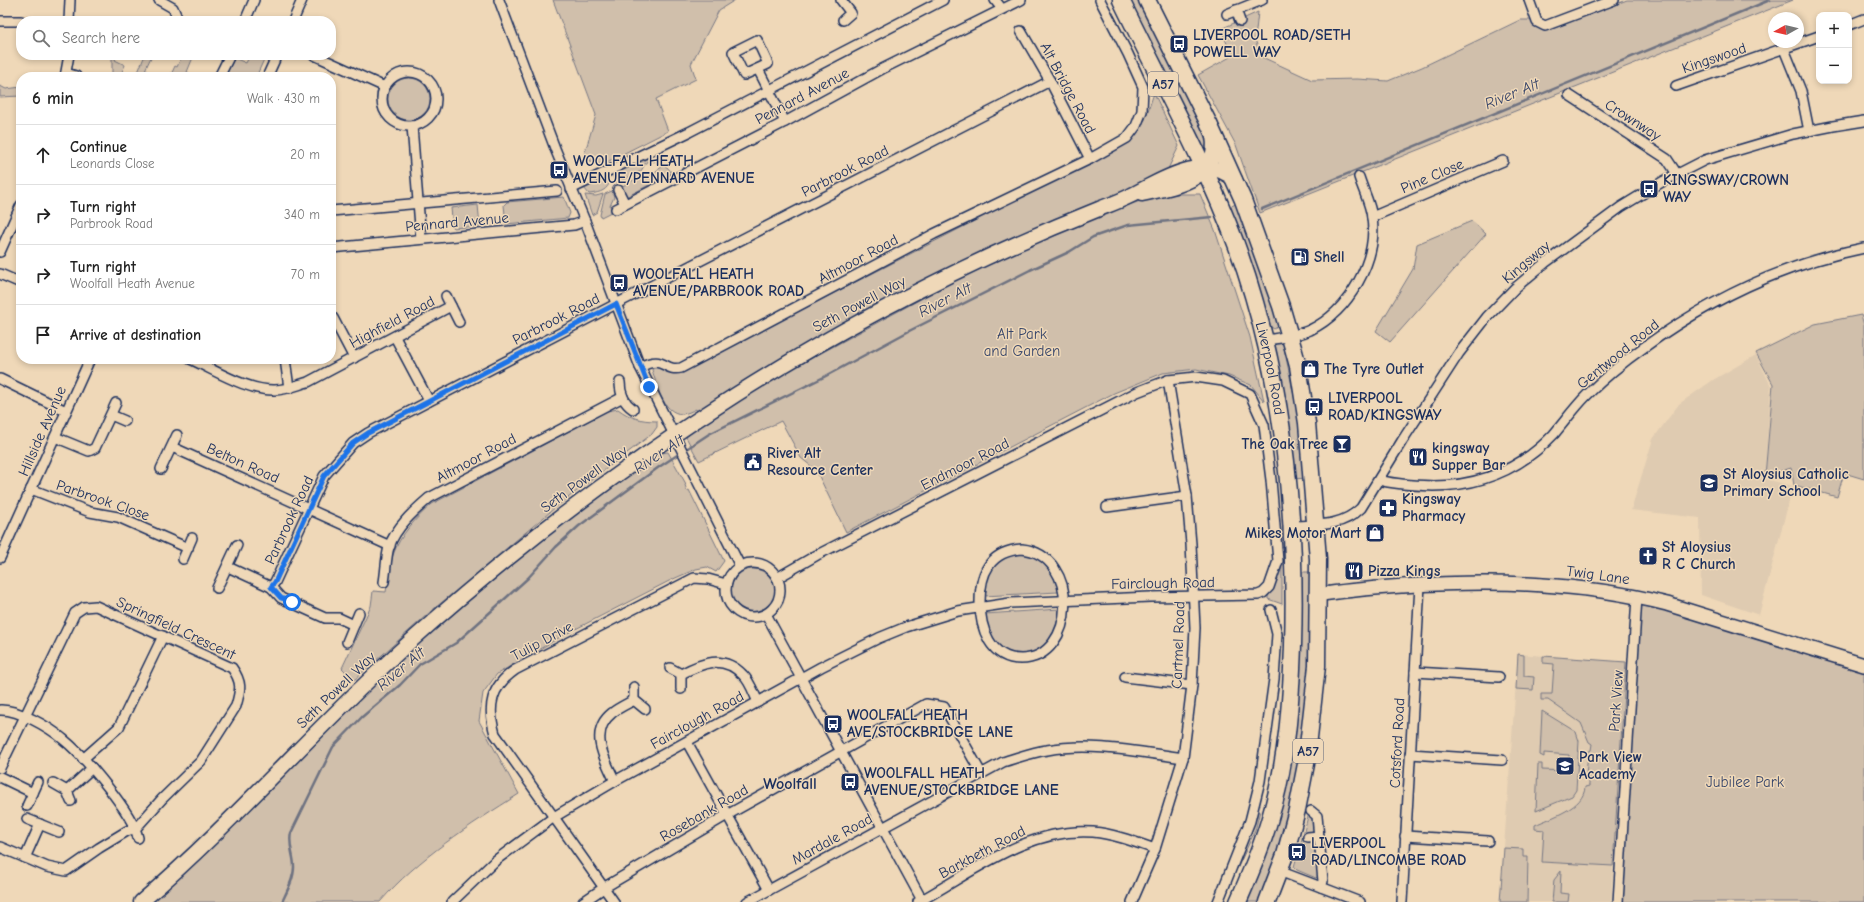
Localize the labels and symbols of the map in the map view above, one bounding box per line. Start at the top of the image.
north arrow [1768,12,1804,48]
place label: LIVERPOOL ROAD/SETH POWELL WAY [1193,26,1351,61]
bus stop icon: LIVERPOOL ROAD/SETH POWELL WAY [1168,33,1190,55]
street label: Alt Bridge Road [1036,39,1100,137]
street label: Kingswood [1679,39,1749,77]
street label: Pennard Avenue [752,63,852,128]
road number: A57 [1148,72,1178,96]
water label: River Alt [1482,75,1543,113]
street label: Crownway [1602,95,1665,145]
street label: Parbrook Road [798,141,892,201]
place label: WOOLFALL HEATH AVENUE/PENNARD AVENUE [573,152,754,187]
street label: Pine Close [1398,155,1467,197]
bus stop icon: WOOLFALL HEATH AVENUE/PENNARD AVENUE [548,159,570,181]
place label: KINGSWAY/CROWN WAY [1663,171,1789,206]
bus stop icon: KINGSWAY/CROWN WAY [1638,178,1660,200]
street label: Pennard Avenue [405,208,510,235]
street label: Altmoor Road [815,230,901,288]
street label: Kingsway [1498,236,1554,287]
fuel station icon: Shell [1289,246,1311,268]
place label: Shell [1314,248,1345,266]
place label: WOOLFALL HEATH AVENUE/PARBROOK ROAD [633,265,804,300]
bus stop icon: WOOLFALL HEATH AVENUE/PARBROOK ROAD [608,272,630,294]
street label: Seth Powell Way [809,272,909,336]
water label: River Alt [915,279,976,321]
street label: Parbrook Road [509,289,603,349]
street label: Highfield Road [346,292,438,352]
street label: Gentwood Road [1573,315,1663,393]
street label: Liverpool Road [1252,320,1289,416]
park label: Alt Park and Garden [984,325,1060,360]
shop icon: The Tyre Outlet [1299,358,1321,380]
place label: The Tyre Outlet [1324,360,1425,378]
route end [640,378,658,396]
street label: Hillside Avenue [14,383,70,479]
place label: LIVERPOOL ROAD/KINGSWAY [1328,389,1442,424]
bus stop icon: LIVERPOOL ROAD/KINGSWAY [1303,396,1325,418]
street label: Altmoor Road [433,429,519,487]
water label: River Alt [630,430,689,478]
bar icon: The Oak Tree [1331,433,1353,455]
street label: Endmoor Road [918,434,1012,494]
place label: The Oak Tree [1241,435,1328,453]
street label: Belton Road [204,439,282,487]
place label: kingsway Supper Bar [1432,439,1505,474]
street label: Seth Powell Way [537,441,631,517]
place label: River Alt Resource Center [767,444,873,479]
restaurant icon: kingsway Supper Bar [1407,446,1429,468]
public building icon: River Alt Resource Center [742,451,764,473]
place label: St Aloysius Catholic Primary School [1723,465,1849,500]
school or university icon: St Aloysius Catholic Primary School [1698,472,1720,494]
street label: Parbrook Road [261,473,317,567]
street label: Parbrook Close [54,476,152,525]
place label: Kingsway Pharmacy [1402,490,1465,525]
pharmacy icon: Kingsway Pharmacy [1377,497,1399,519]
shop icon: Mikes Motor Mart [1364,522,1386,544]
place label: Mikes Motor Mart [1245,524,1362,542]
place label: St Aloysius R C Church [1662,538,1736,573]
church icon: St Aloysius R C Church [1637,545,1659,567]
restaurant icon: Pizza Kings [1343,560,1365,582]
place label: Pizza Kings [1368,562,1440,580]
street label: Twig Lane [1565,562,1631,588]
street label: Fairclough Road [1111,573,1215,593]
street label: Springfield Crescent [114,593,239,664]
route start [283,593,301,611]
street label: Cartmel Road [1167,601,1189,689]
street label: Tulip Drive [508,617,576,665]
water label: River Alt [373,643,430,694]
street label: Seth Powell Way [293,648,379,732]
street label: Park View [1605,670,1627,732]
street label: Fairclough Road [647,687,747,753]
street label: Cotsford Road [1386,697,1408,789]
place label: WOOLFALL HEATH AVE/STOCKBRIDGE LANE [847,706,1013,741]
bus stop icon: WOOLFALL HEATH AVE/STOCKBRIDGE LANE [822,713,844,735]
road number: A57 [1293,739,1323,763]
place label: Park View Academy [1579,748,1642,783]
school or university icon: Park View Academy [1554,755,1576,777]
place label: WOOLFALL HEATH AVENUE/STOCKBRIDGE LANE [864,764,1059,799]
bus stop icon: WOOLFALL HEATH AVENUE/STOCKBRIDGE LANE [839,771,861,793]
park label: Jubilee Park [1706,773,1785,791]
district label: Woolfall [763,775,817,793]
street label: Rosebank Road [657,780,751,846]
street label: Mardale Road [788,809,876,869]
street label: Barkbeth Road [936,822,1028,882]
place label: LIVERPOOL ROAD/LINCOMBE ROAD [1311,834,1466,869]
bus stop icon: LIVERPOOL ROAD/LINCOMBE ROAD [1286,841,1308,863]

